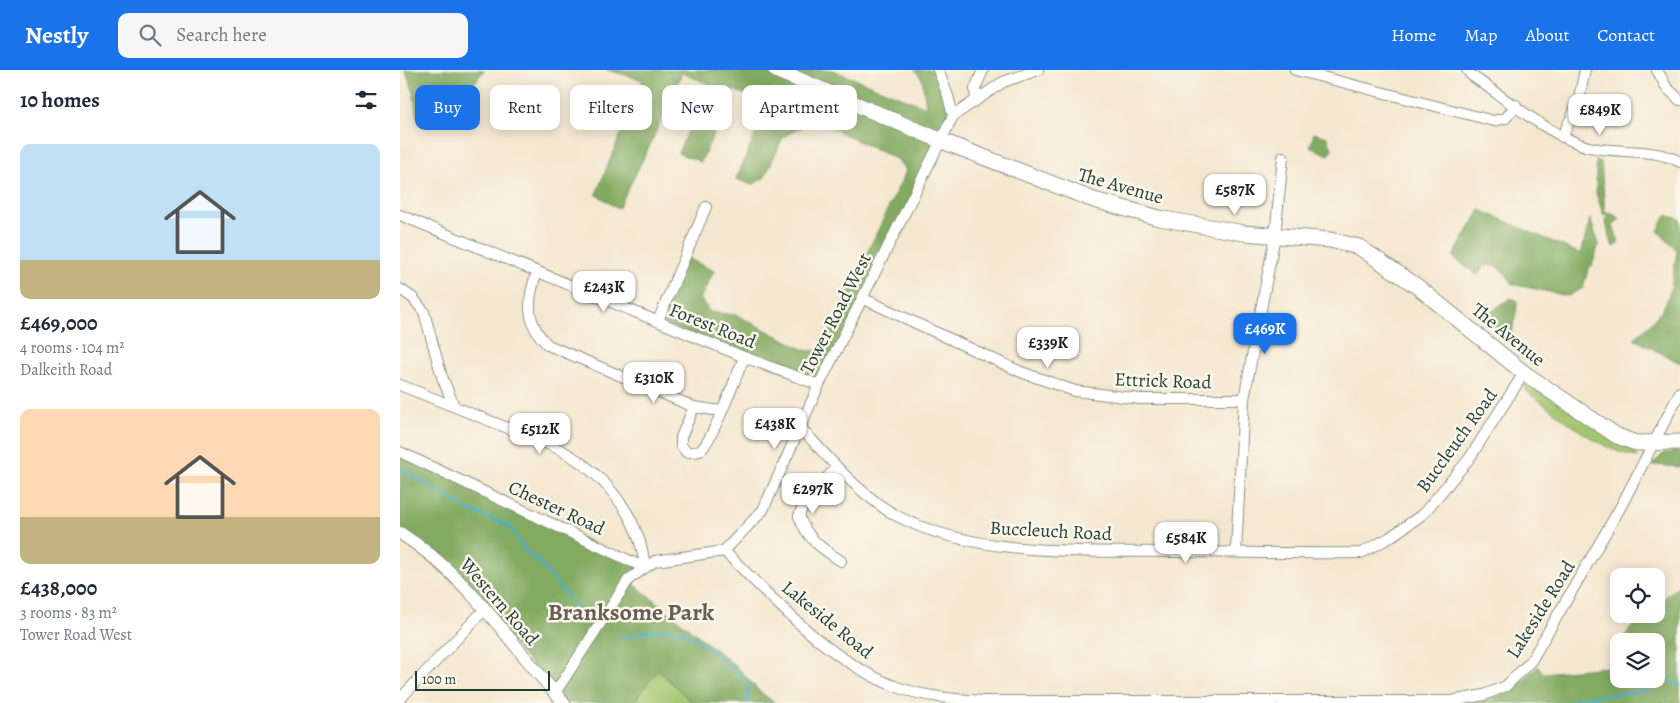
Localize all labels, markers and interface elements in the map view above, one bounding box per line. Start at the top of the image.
search box [118,13,468,58]
text: Nestly [25,19,88,51]
icon: search [136,21,164,49]
text: Search here [176,22,267,48]
text: Home [1391,23,1436,47]
text: Map [1464,23,1497,47]
text: About [1525,23,1569,47]
text: Contact [1597,23,1655,47]
chip: Buy [415,85,480,130]
chip: Rent [490,85,560,130]
chip: Filters [570,85,652,130]
chip: New [662,85,732,130]
chip: Apartment [742,85,857,130]
text: 10 homes [20,86,100,114]
icon: filters [352,86,380,114]
pin: £849K [1565,93,1635,136]
text: £849K [1579,99,1621,121]
street label: The Avenue [1075,161,1166,211]
pin: £587K [1200,174,1270,216]
icon: home [155,177,245,267]
text: £587K [1215,179,1255,201]
street label: Tower Road West [794,248,878,379]
pin: £243K [569,270,639,313]
text: £243K [584,276,624,298]
street label: Forest Road [665,297,760,355]
street label: The Avenue [1466,297,1551,372]
text: £469,000 [20,309,98,337]
pin: £469K [1230,312,1300,355]
text: £469K [1244,318,1286,340]
pin: £339K [1013,326,1083,369]
text: £339K [1028,332,1068,354]
text: 4 rooms · 104 m² [20,337,125,359]
text: Dalkeith Road [20,359,112,381]
pin: £310K [619,362,689,404]
street label: Ettrick Road [1114,366,1213,396]
text: £310K [634,367,674,389]
street label: Buccleuch Road [1410,383,1504,498]
pin: £438K [740,408,810,450]
pin: £512K [505,412,575,455]
text: £438K [755,413,795,435]
text: £512K [520,418,560,440]
icon: home [155,442,245,532]
pin: £297K [778,472,848,515]
street label: Chester Road [504,474,610,542]
text: £297K [793,478,833,500]
street label: Buccleuch Road [989,515,1114,547]
pin: £584K [1151,522,1221,564]
text: £584K [1166,527,1206,549]
street label: Western Road [453,552,545,652]
street label: Lakeside Road [1500,555,1582,664]
map controls [1610,568,1665,688]
button: locate [1610,568,1665,623]
text: £438,000 [20,574,97,602]
street label: Lakeside Road [776,575,879,665]
district label: Branksome Park [548,596,715,628]
text: 3 rooms · 83 m² [20,602,117,624]
text: Tower Road West [20,624,132,646]
button: layers [1610,633,1665,688]
scale bar [415,668,550,691]
text: 100 m [422,670,456,689]

